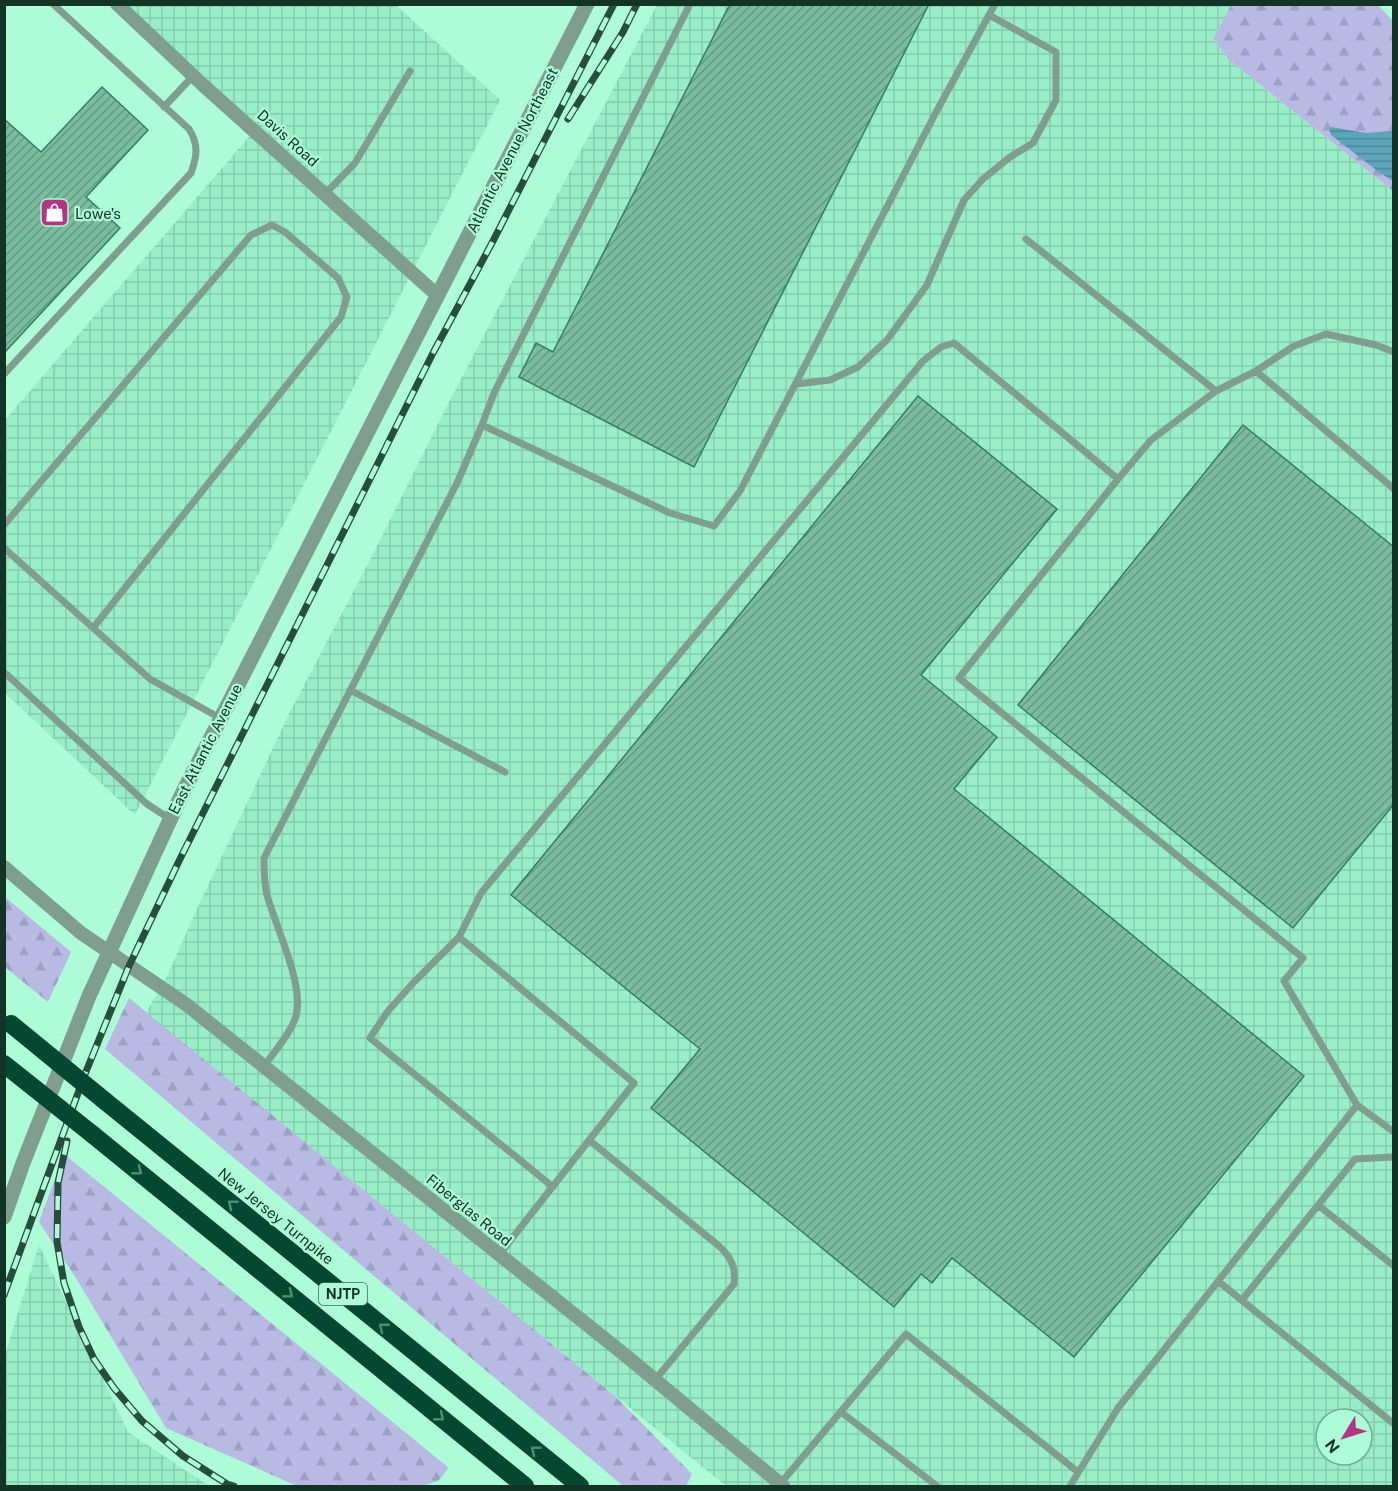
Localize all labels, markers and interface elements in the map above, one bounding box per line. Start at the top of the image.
street label: Atlantic Avenue Northeast [463,65,561,235]
street label: Davis Road [254,106,322,170]
shop icon: Lowe's [38,197,70,229]
place label: Lowe's [75,205,121,222]
street label: East Atlantic Avenue [165,681,245,817]
one-way arrow [131,1164,142,1175]
street label: New Jersey Turnpike [215,1164,337,1268]
street label: Fiberglas Road [423,1171,515,1249]
one-way arrow [228,1201,239,1212]
road number: NJTP [319,1283,367,1305]
one-way arrow [282,1287,293,1298]
one-way arrow [379,1323,390,1334]
north arrow [1314,1407,1374,1467]
one-way arrow [433,1410,444,1421]
text: N [1321,1435,1344,1457]
one-way arrow [531,1446,542,1457]

